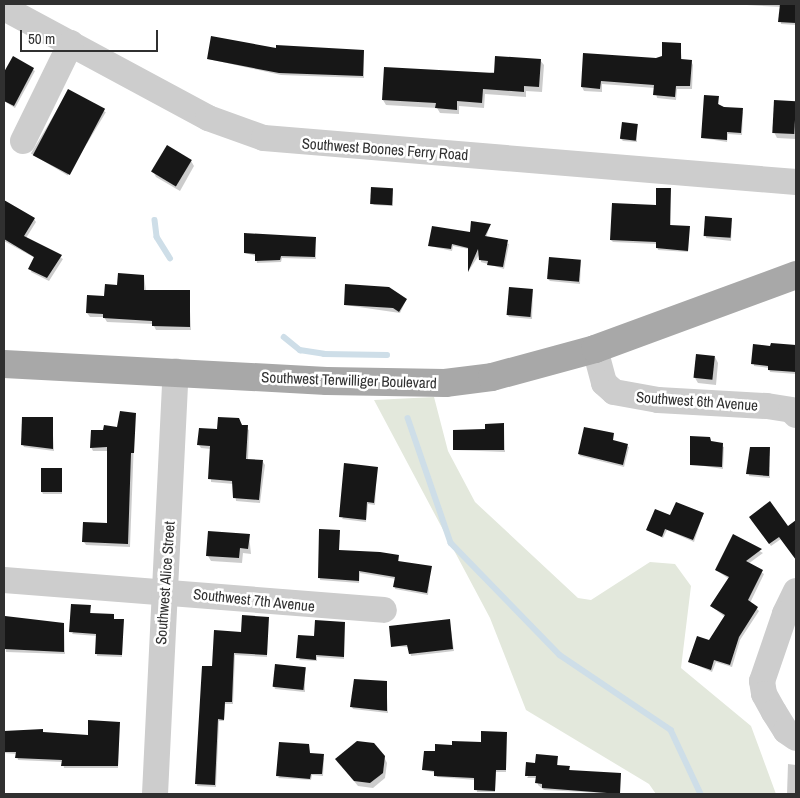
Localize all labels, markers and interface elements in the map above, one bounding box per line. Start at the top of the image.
scale bar [22,20,160,52]
text: 50 m [28,28,55,49]
street label: Southwest Boones Ferry Road [301,134,469,164]
street label: Southwest Terwilliger Boulevard [261,368,437,392]
street label: Southwest 6th Avenue [635,388,759,414]
street label: Southwest Alice Street [152,520,178,646]
street label: Southwest 7th Avenue [192,585,316,615]

